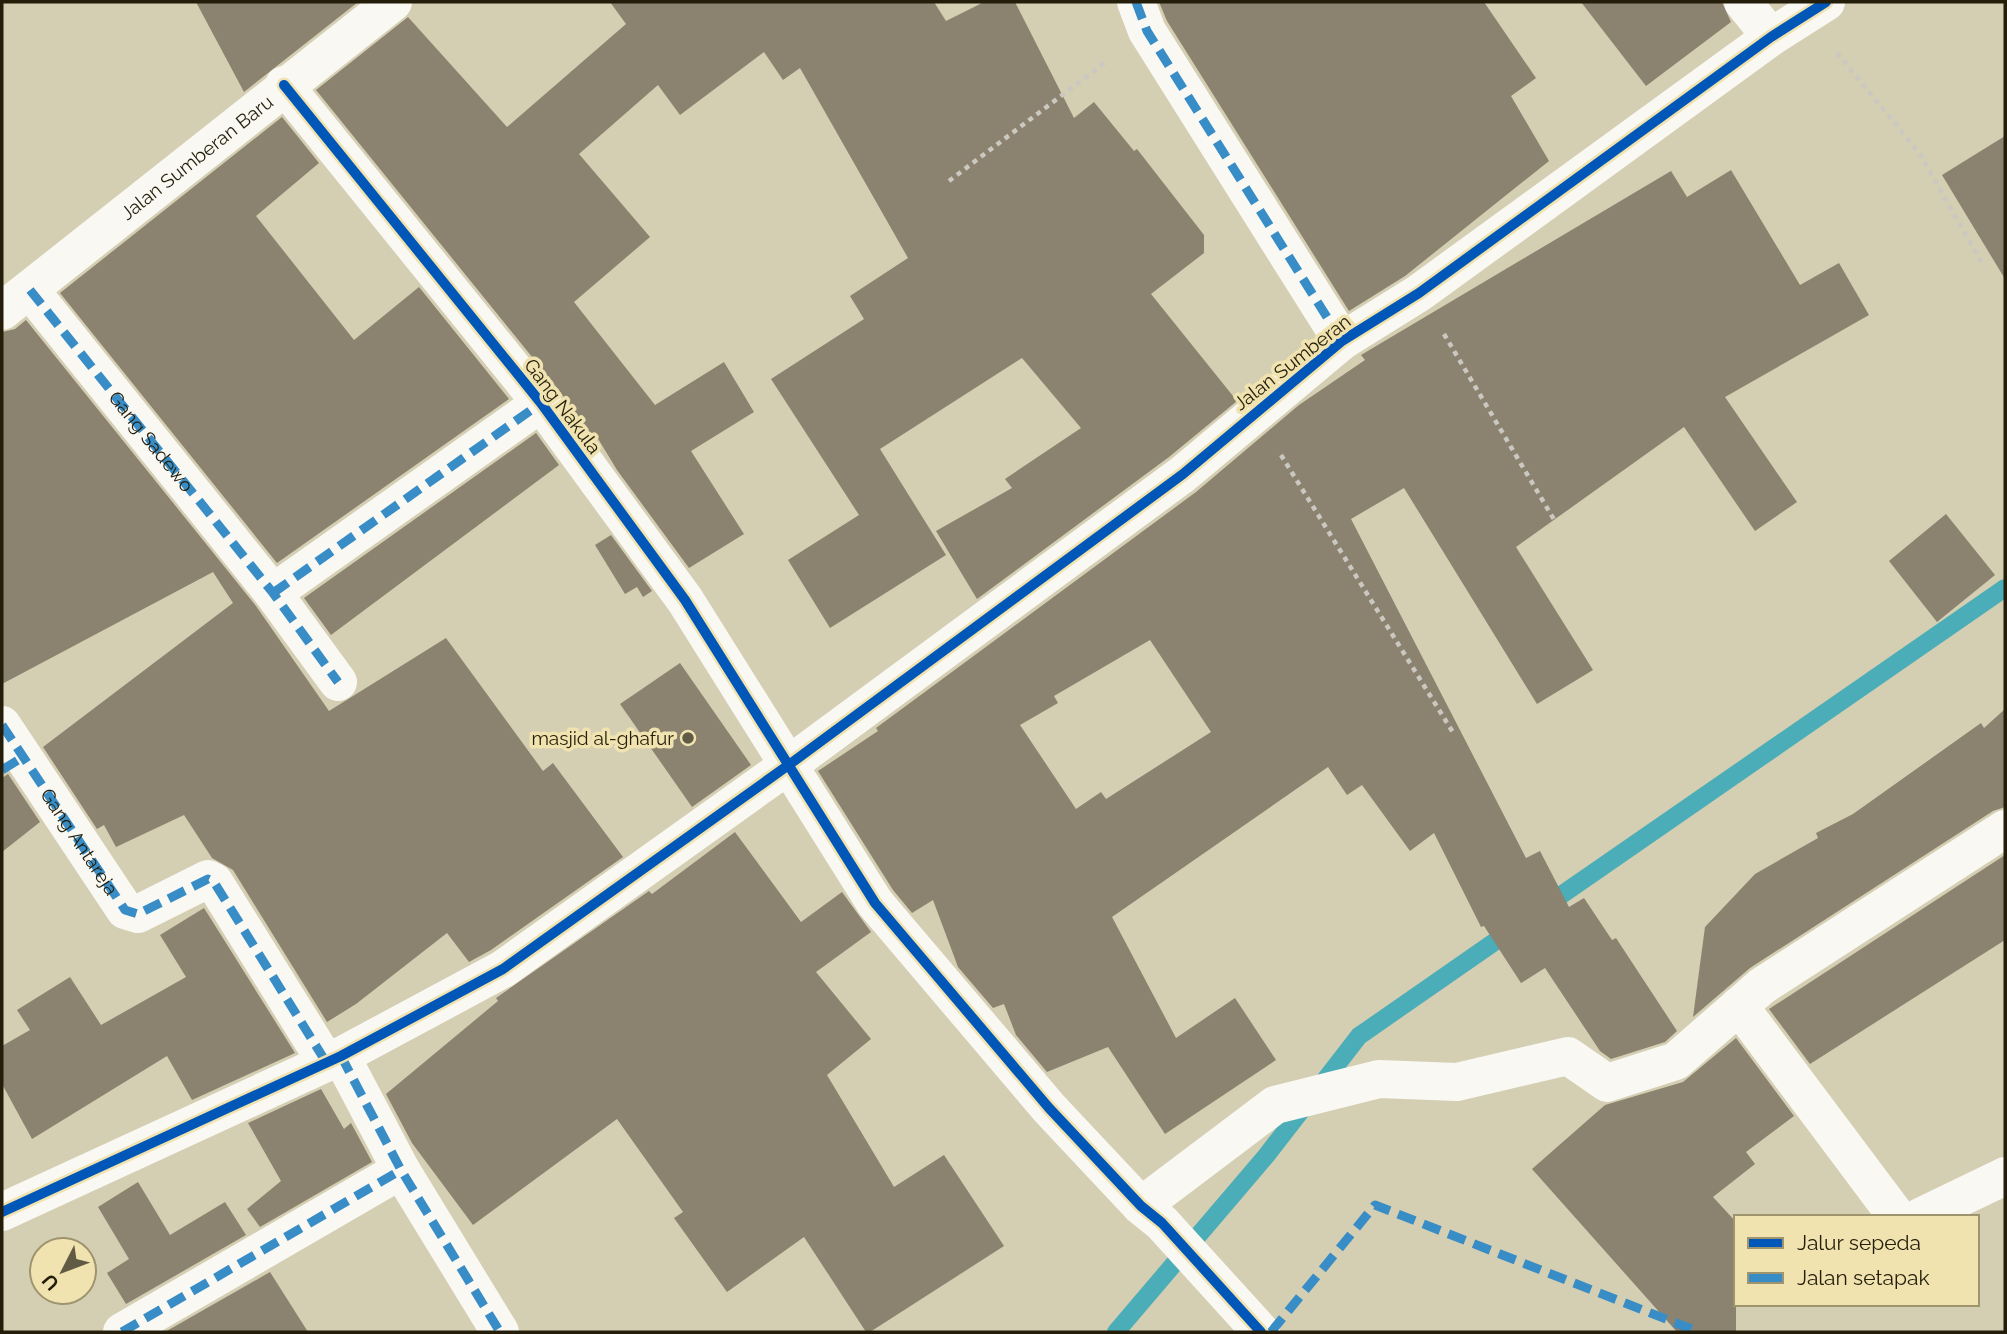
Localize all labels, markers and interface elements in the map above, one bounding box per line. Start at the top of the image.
street label: Jalan Sumberan Baru [116,90,277,224]
street label: Jalan Sumberan [1229,310,1355,414]
street label: Gang Nakula [520,354,606,458]
street label: Gang Sadewo [104,387,198,496]
place label: masjid al-ghafur [531,727,674,749]
marker: masjid al-ghafur [680,730,696,746]
street label: Gang Antareja [36,784,123,899]
legend [1734,1215,1979,1306]
text: Jalur sepeda [1797,1230,1921,1255]
north arrow [28,1236,98,1306]
text: Jalan setapak [1797,1265,1930,1290]
text: U [37,1270,63,1295]

